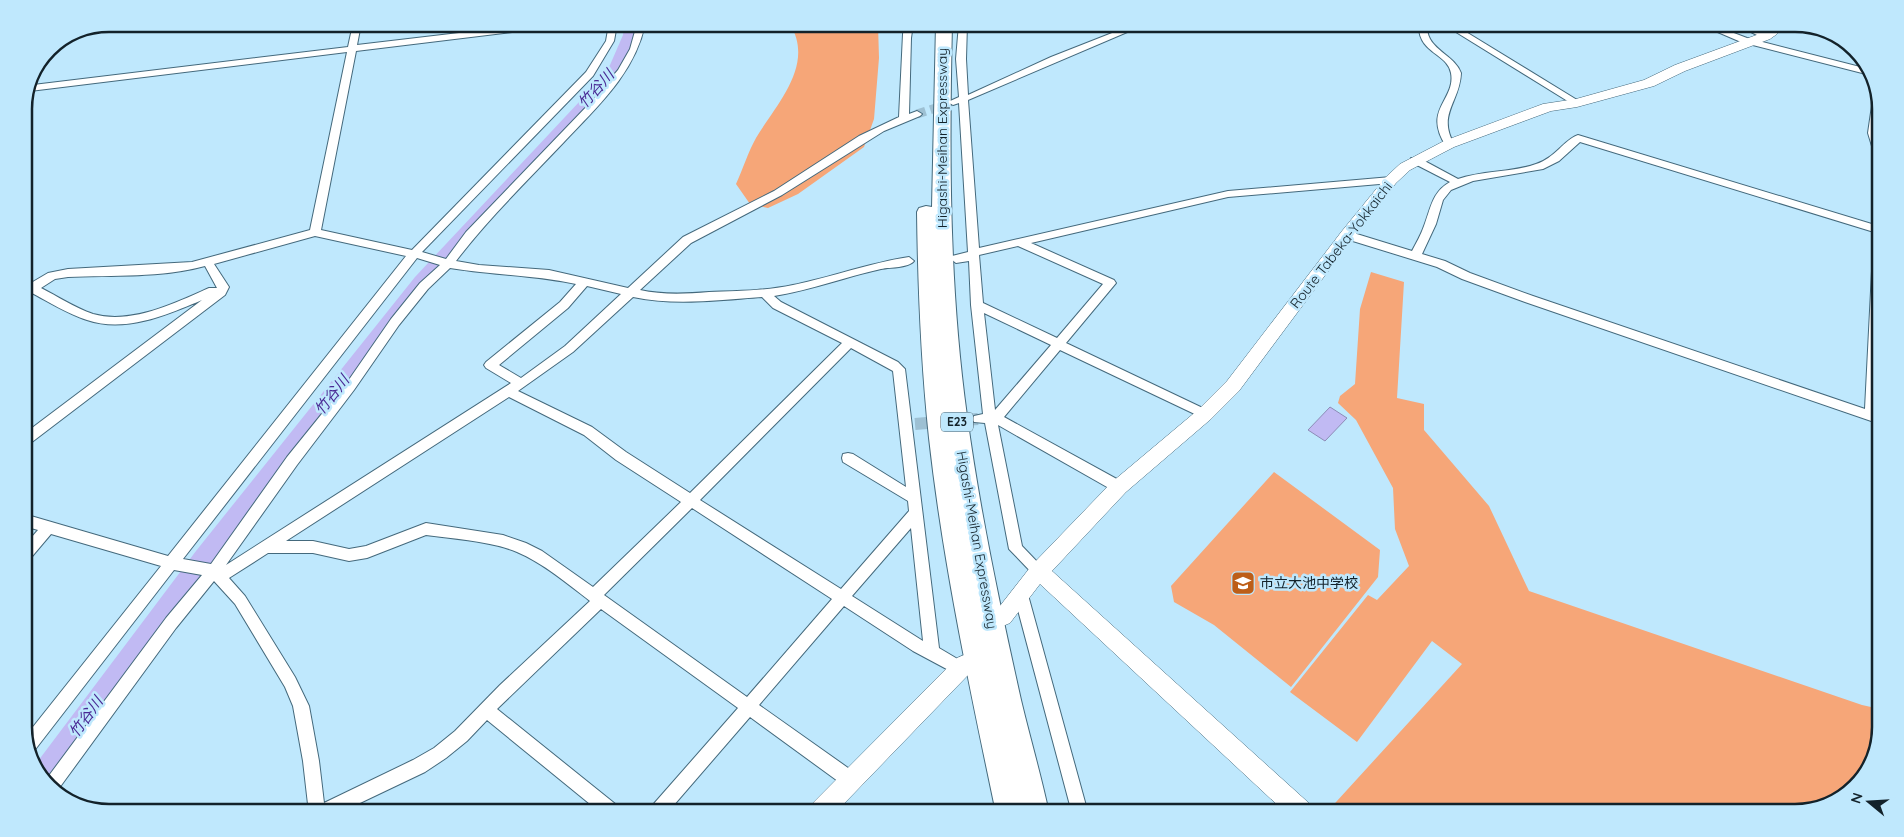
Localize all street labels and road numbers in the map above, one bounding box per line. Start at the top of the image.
street label: Higashi-Meihan Expressway [933,48,951,228]
street label: Route Tabeka-Yokkaichi [1286,178,1396,312]
road number: E23 [941,412,973,432]
street label: Higashi-Meihan Expressway [952,450,1002,630]

